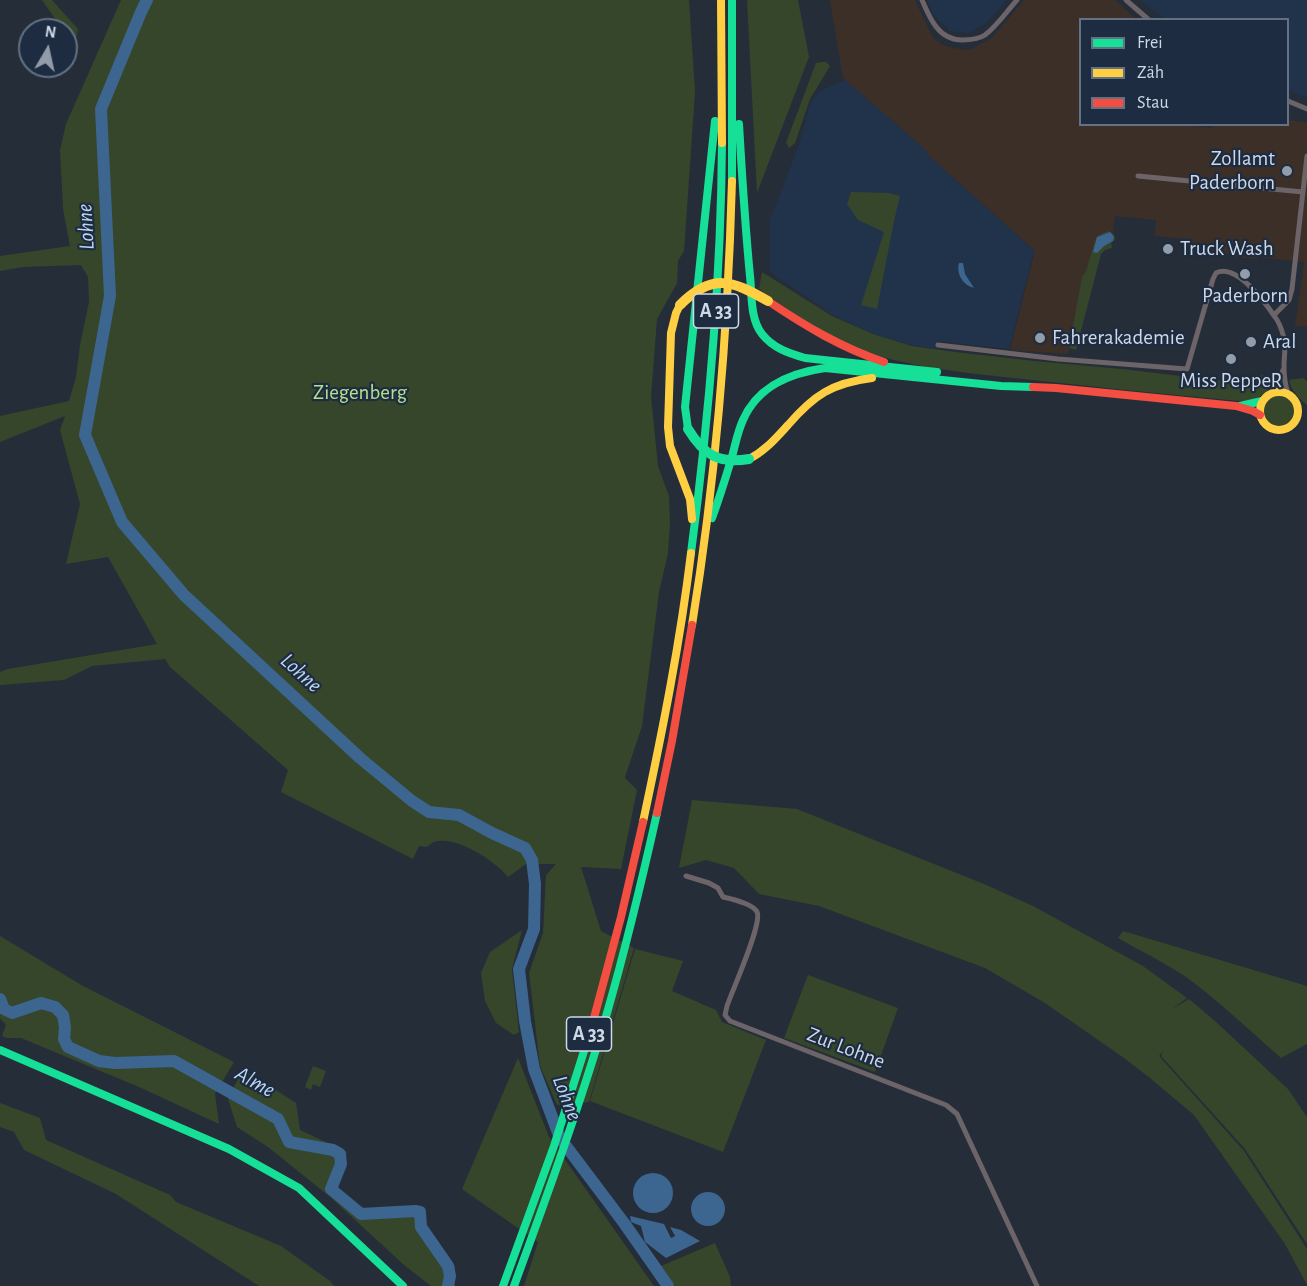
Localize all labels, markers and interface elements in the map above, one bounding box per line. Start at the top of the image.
north arrow [18,18,78,78]
legend [1079,18,1289,126]
text: N [44,23,57,41]
text: Frei [1137,34,1163,52]
text: Zäh [1137,64,1164,82]
text: Stau [1137,94,1169,112]
place label: Zollamt Paderborn [1189,146,1275,196]
marker: Zollamt Paderborn [1280,164,1294,178]
water label: Lohne [72,203,100,251]
place label: Truck Wash [1180,236,1274,262]
marker: Truck Wash [1161,242,1175,256]
marker: Paderborn [1238,267,1252,281]
place label: Paderborn [1202,283,1288,309]
road number: A 33 [694,294,738,328]
place label: Fahrerakademie [1052,325,1185,351]
place label: Aral [1263,329,1296,355]
marker: Fahrerakademie [1033,331,1047,345]
marker: Aral [1244,335,1258,349]
marker: Miss PeppeR [1224,352,1238,366]
place label: Miss PeppeR [1180,368,1282,394]
park label: Ziegenberg [313,380,407,406]
water label: Lohne [275,648,327,698]
road number: A 33 [566,1017,612,1051]
street label: Zur Lohne [803,1022,889,1074]
water label: Alme [231,1060,279,1104]
water label: Lohne [546,1072,588,1124]

